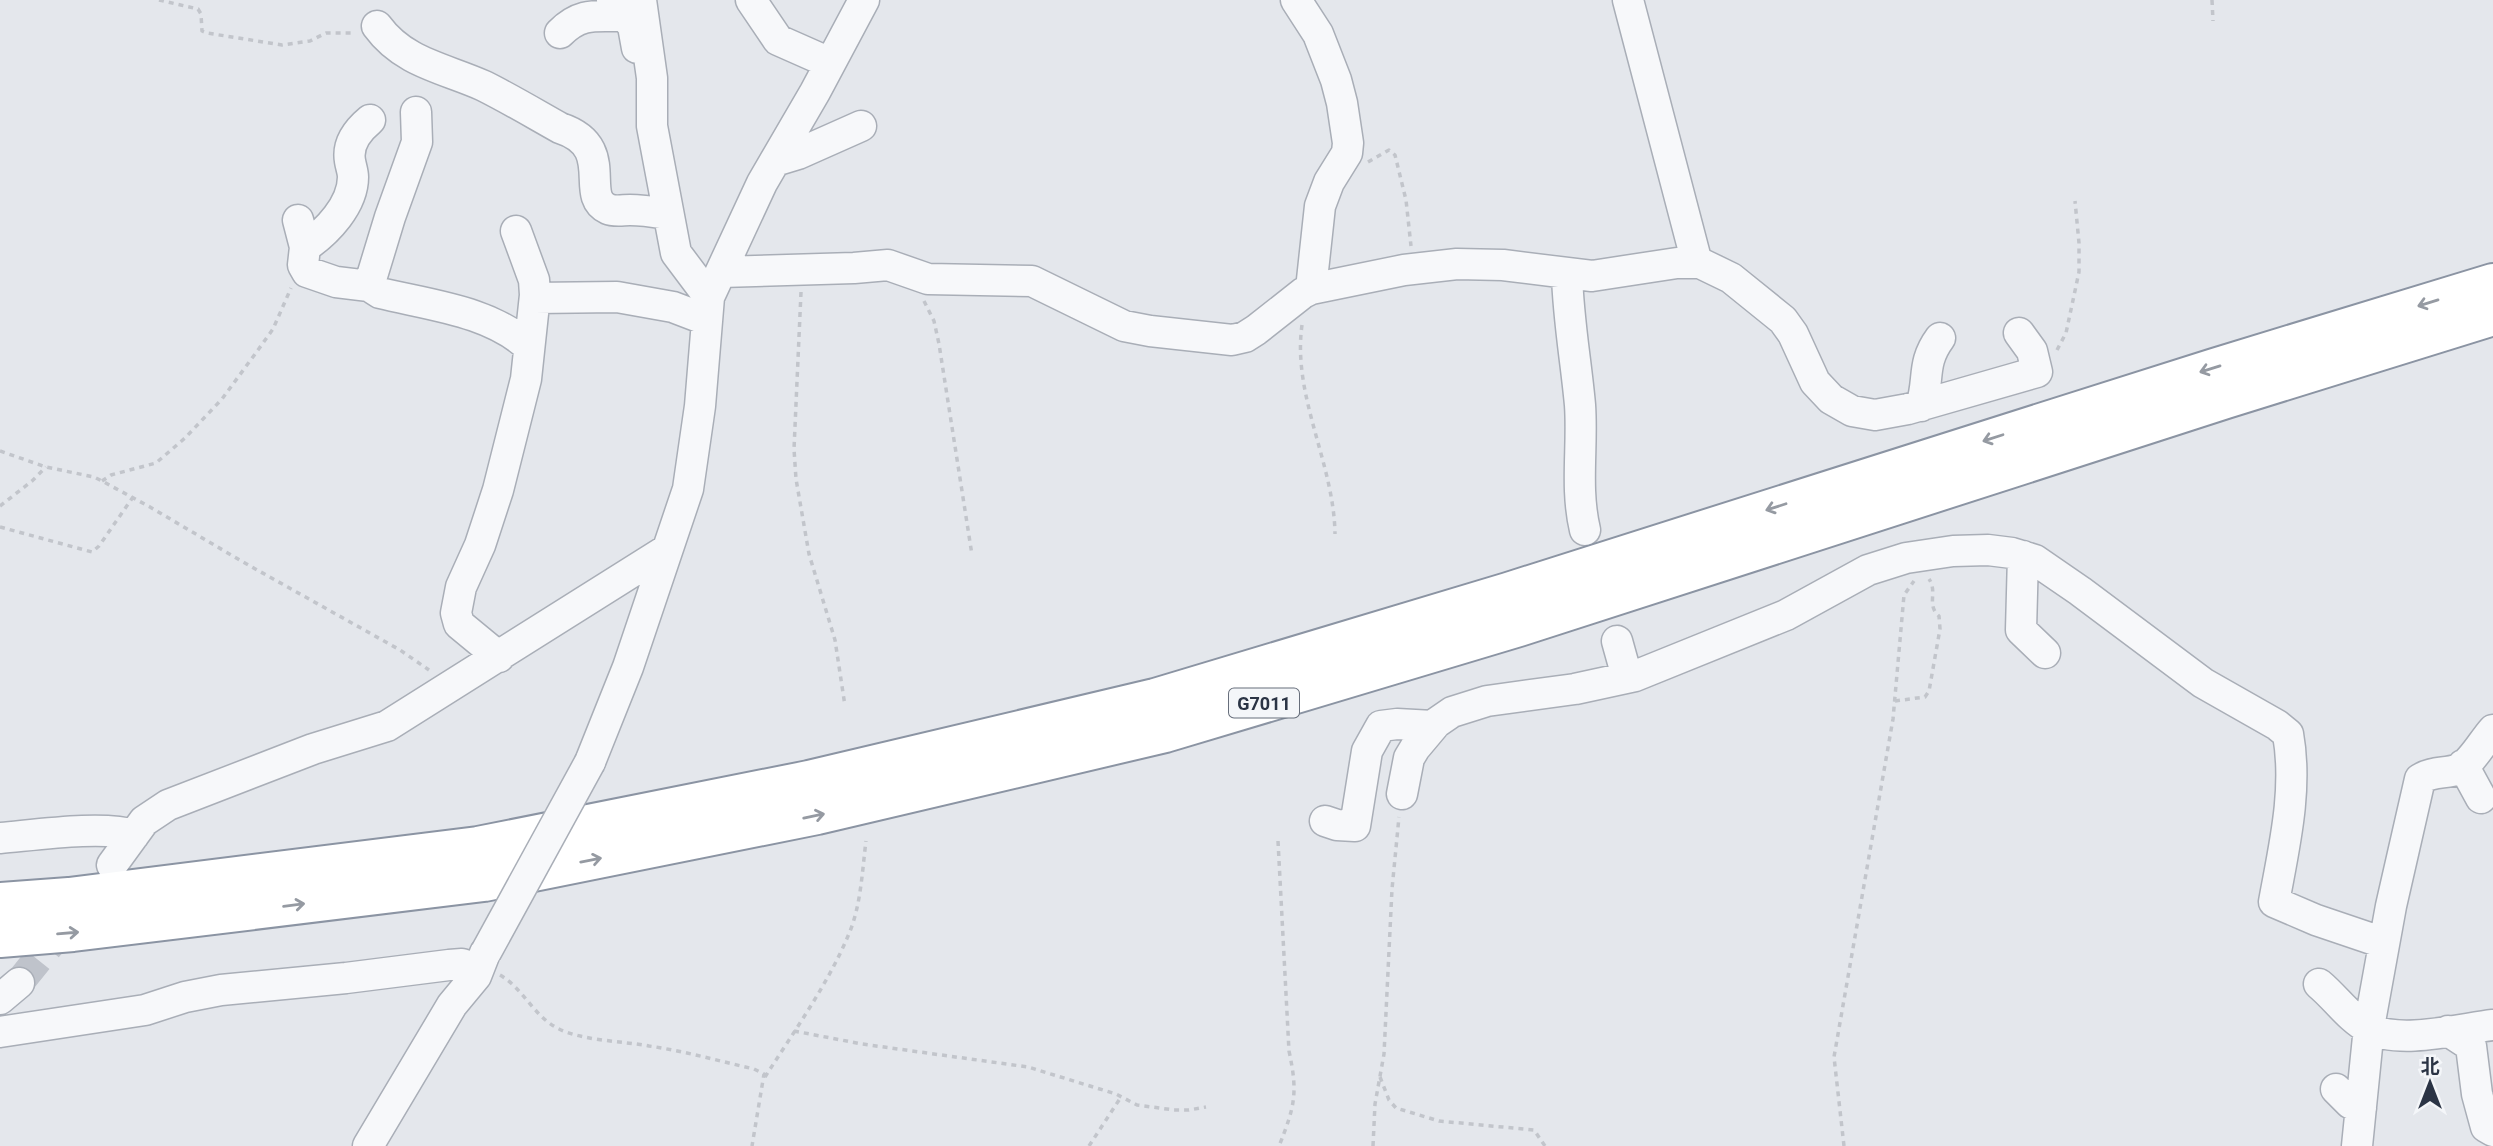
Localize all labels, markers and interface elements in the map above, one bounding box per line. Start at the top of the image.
one-way arrow [2417,297,2439,310]
one-way arrow [2199,363,2221,376]
one-way arrow [1983,433,2005,445]
one-way arrow [1766,502,1788,514]
road number: G7011 [1229,688,1299,718]
one-way arrow [802,808,825,822]
one-way arrow [579,853,602,867]
one-way arrow [282,899,305,912]
one-way arrow [56,926,79,939]
north arrow [2395,1048,2465,1118]
text: 北 [2420,1055,2440,1078]

